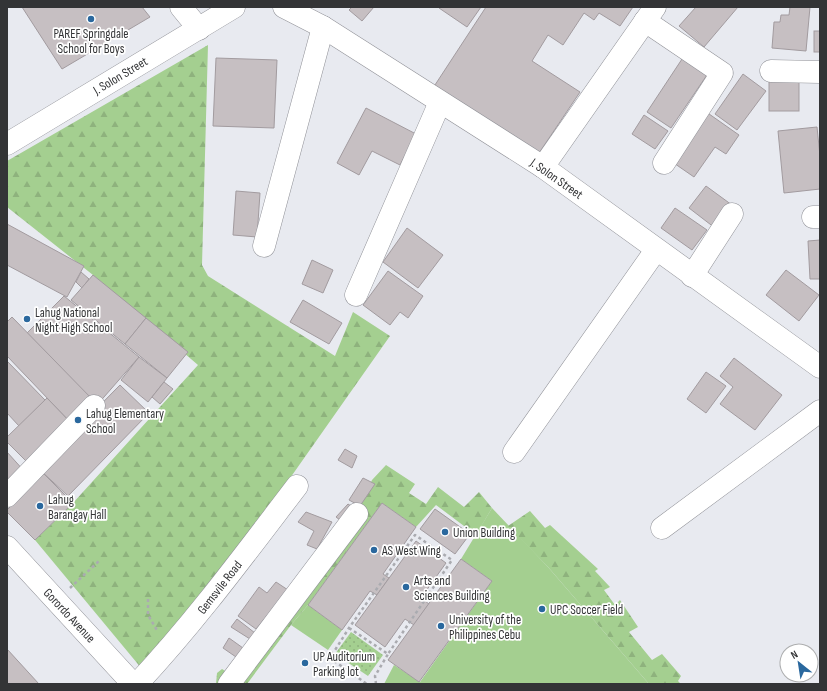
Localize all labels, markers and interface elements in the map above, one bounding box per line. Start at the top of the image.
marker: PAREF Springdale School for Boys [86,14,96,24]
place label: PAREF Springdale School for Boys [53,26,129,57]
street label: J. Solon Street [89,53,151,99]
street label: J. Solon Street [526,154,586,203]
place label: Lahug National Night High School [35,305,112,336]
marker: Lahug National Night High School [22,314,32,324]
place label: Lahug Elementary School [86,406,164,437]
marker: Lahug Elementary School [73,415,83,425]
place label: Lahug Barangay Hall [48,492,106,523]
marker: Lahug Barangay Hall [35,501,45,511]
place label: Union Building [453,525,515,541]
marker: Union Building [440,527,450,537]
place label: AS West Wing [381,543,441,559]
marker: AS West Wing [369,545,379,555]
street label: Gemsvile Road [194,558,246,618]
place label: Arts and Sciences Building [413,573,490,604]
marker: Arts and Sciences Building [401,582,411,592]
street label: Gorordo Avenue [40,585,99,646]
place label: UPC Soccer Field [550,602,623,618]
marker: UPC Soccer Field [537,604,547,614]
place label: University of the Philippines Cebu [449,612,521,643]
marker: University of the Philippines Cebu [436,621,446,631]
north arrow [779,643,819,683]
text: N [788,648,800,662]
place label: UP Auditorium Parking lot [313,649,375,680]
marker: UP Auditorium Parking lot [300,658,310,668]

